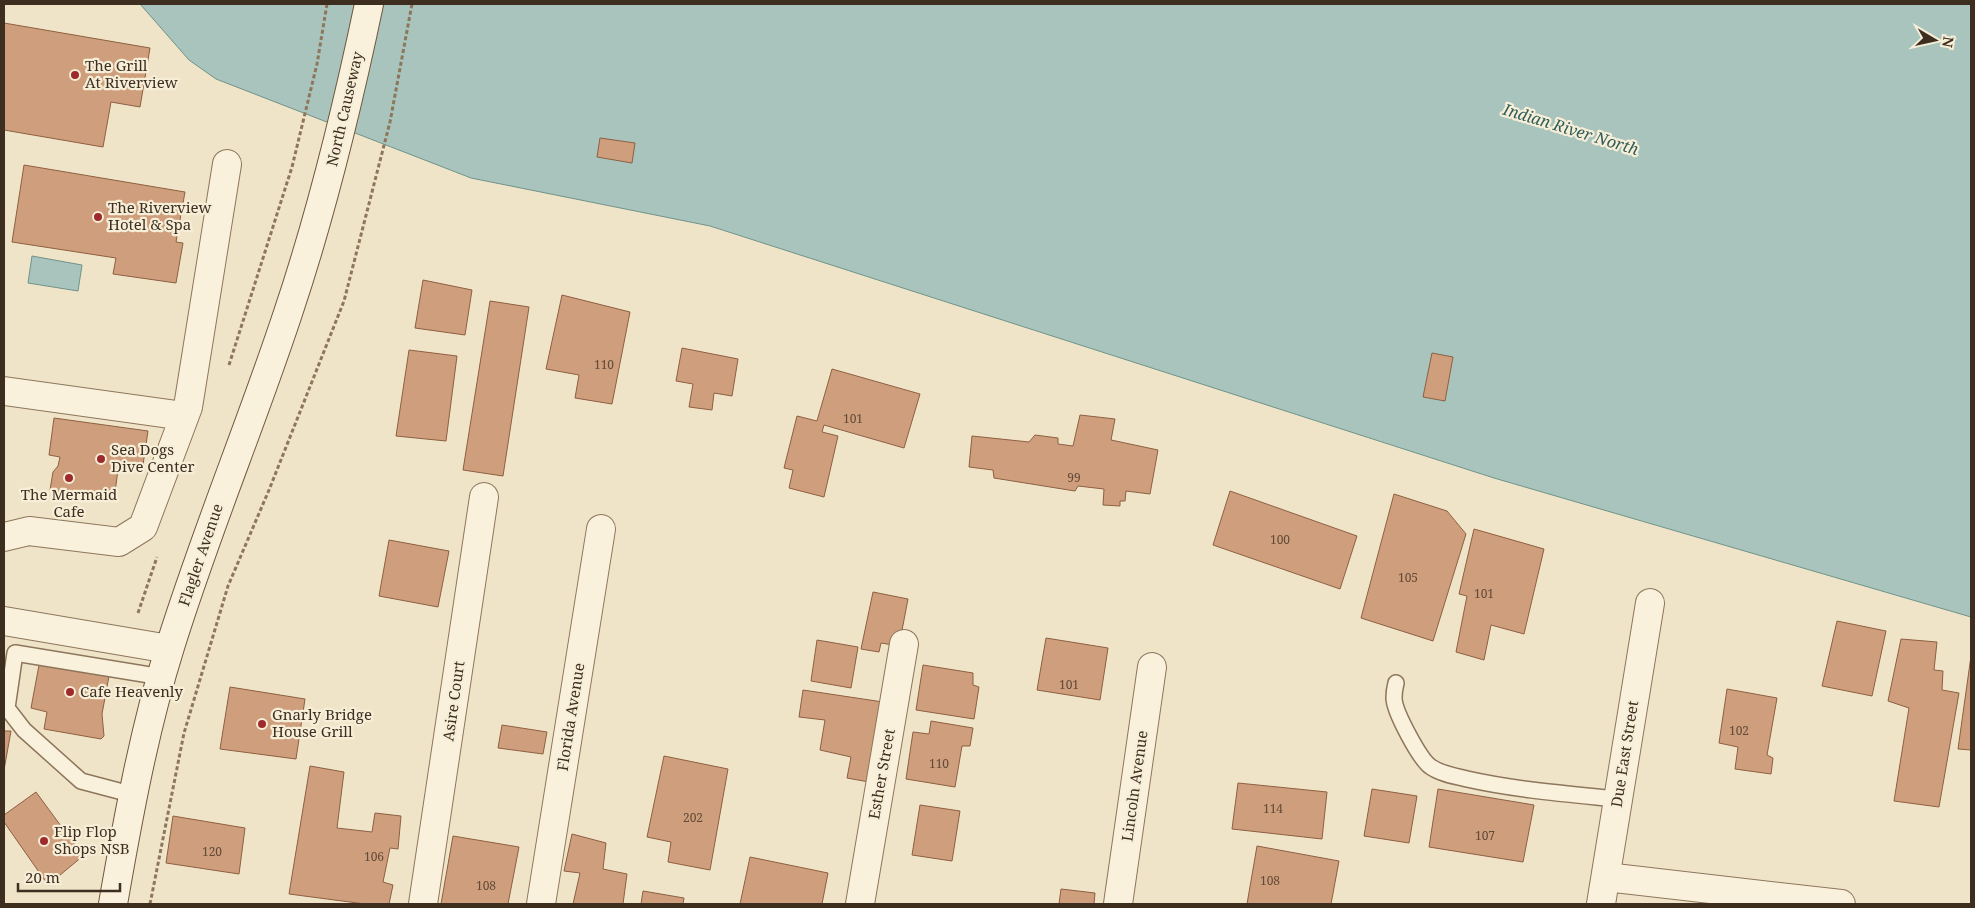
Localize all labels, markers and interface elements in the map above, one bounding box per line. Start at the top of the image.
north arrow [1910,15,1960,65]
text: N [1938,35,1959,49]
street label: North Causeway [321,49,367,168]
place label: The Grill At Riverview [85,55,178,92]
marker: The Grill At Riverview [69,69,81,81]
water label: Indian River North [1500,98,1642,160]
place label: The Riverview Hotel & Spa [108,197,212,234]
marker: The Riverview Hotel & Spa [92,211,104,223]
house number: 110 [594,356,614,373]
house number: 101 [843,410,863,427]
place label: Sea Dogs Dive Center [111,439,195,476]
marker: Sea Dogs Dive Center [95,453,107,465]
house number: 99 [1067,469,1081,486]
marker: The Mermaid Cafe [63,472,75,484]
place label: The Mermaid Cafe [21,484,117,521]
street label: Flagler Avenue [173,501,227,609]
house number: 100 [1270,531,1290,548]
house number: 105 [1398,569,1418,586]
house number: 101 [1474,585,1494,602]
street label: Asire Court [437,659,469,742]
street label: Florida Avenue [552,661,588,772]
house number: 101 [1059,676,1079,693]
place label: Cafe Heavenly [80,681,184,701]
marker: Cafe Heavenly [64,686,76,698]
street label: Due East Street [1606,699,1642,809]
place label: Gnarly Bridge House Grill [272,704,372,741]
marker: Gnarly Bridge House Grill [256,718,268,730]
house number: 102 [1729,722,1749,739]
street label: Esther Street [863,727,899,821]
street label: Lincoln Avenue [1116,729,1152,843]
house number: 110 [929,755,949,772]
house number: 114 [1263,800,1283,817]
house number: 202 [683,809,703,826]
place label: Flip Flop Shops NSB [54,821,130,858]
house number: 107 [1475,827,1495,844]
marker: Flip Flop Shops NSB [38,835,50,847]
house number: 120 [202,843,222,860]
house number: 106 [364,848,384,865]
scale bar [18,860,120,892]
text: 20 m [25,867,60,887]
house number: 108 [1260,872,1280,889]
house number: 108 [476,877,496,894]

